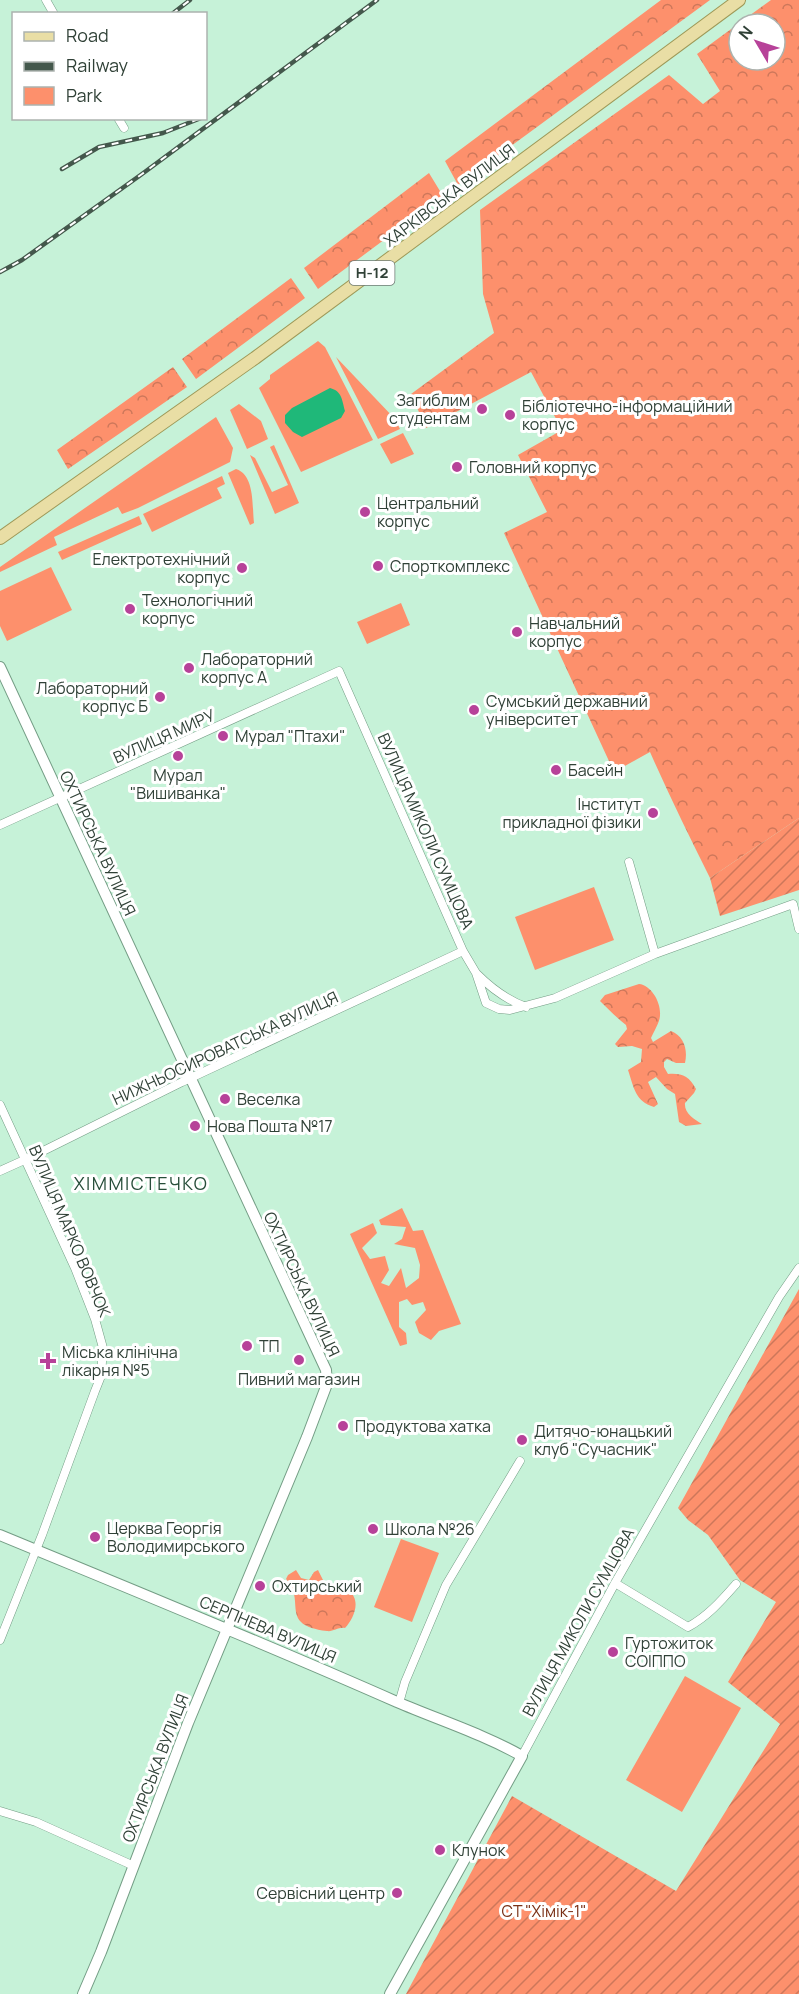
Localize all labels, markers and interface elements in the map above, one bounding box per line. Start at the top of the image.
legend [12,12,207,120]
north arrow [727,12,787,72]
text: N [733,21,758,44]
text: Road [66,23,109,47]
text: Railway [66,53,128,77]
text: Park [66,83,103,107]
street label: ХАРКІВСЬКА ВУЛИЦЯ [379,139,519,251]
road number: Н-12 [350,261,394,285]
place label: Загиблим студентам [389,389,470,429]
place label: Бібліотечно-інформаційний корпус [522,395,733,435]
marker: Загиблим студентам [475,402,489,416]
marker: Бібліотечно-інформаційний корпус [503,408,517,422]
place label: Головний корпус [469,456,597,478]
marker: Головний корпус [450,460,464,474]
place label: Центральний корпус [377,492,479,532]
marker: Центральний корпус [358,505,372,519]
place label: Електротехнічний корпус [92,548,230,588]
place label: Спорткомплекс [390,555,510,577]
marker: Спорткомплекс [371,559,385,573]
marker: Електротехнічний корпус [235,561,249,575]
place label: Технологічний корпус [142,589,253,629]
marker: Технологічний корпус [123,602,137,616]
place label: Навчальний корпус [529,612,620,652]
marker: Навчальний корпус [510,625,524,639]
place label: Лабораторний корпус А [201,648,313,688]
marker: Лабораторний корпус А [182,661,196,675]
place label: Лабораторний корпус Б [36,677,148,717]
marker: Лабораторний корпус Б [153,690,167,704]
place label: Сумський державний університет [486,690,648,730]
marker: Сумський державний університет [467,703,481,717]
street label: ВУЛИЦЯ МИРУ [110,704,218,768]
place label: Мурал "Птахи" [235,725,345,747]
marker: Мурал "Птахи" [216,729,230,743]
street label: ВУЛИЦЯ МИКОЛИ СУМЦОВА [373,730,479,932]
marker: Мурал "Вишиванка" [171,749,185,763]
place label: Басейн [568,759,623,781]
marker: Басейн [549,763,563,777]
place label: Мурал "Вишиванка" [130,764,226,804]
street label: ОХТИРСЬКА ВУЛИЦЯ [55,767,141,919]
place label: Інститут прикладної фізики [503,793,641,833]
marker: Інститут прикладної фізики [646,806,660,820]
street label: НИЖНЬОСИРОВАТСЬКА ВУЛИЦЯ [109,986,341,1110]
place label: Веселка [237,1088,300,1110]
marker: Веселка [218,1092,232,1106]
place label: Нова Пошта №17 [207,1115,333,1137]
marker: Нова Пошта №17 [188,1119,202,1133]
street label: ВУЛИЦЯ МАРКО ВОВЧОК [24,1142,116,1321]
district label: ХІММІСТЕЧКО [74,1171,208,1195]
street label: ОХТИРСЬКА ВУЛИЦЯ [259,1208,345,1360]
place label: ТП [259,1335,280,1357]
marker: ТП [240,1339,254,1353]
place label: Міська клінічна лікарня №5 [62,1341,178,1381]
marker: Міська клінічна лікарня №5 [39,1352,57,1370]
marker: Пивний магазин [292,1353,306,1367]
place label: Пивний магазин [238,1368,360,1390]
place label: Продуктова хатка [355,1415,491,1437]
marker: Продуктова хатка [336,1419,350,1433]
place label: Дитячо-юнацький клуб "Сучасник" [534,1420,672,1460]
marker: Дитячо-юнацький клуб "Сучасник" [515,1433,529,1447]
place label: Церква Георгія Володимирського [107,1517,245,1557]
place label: Школа №26 [385,1518,475,1540]
marker: Школа №26 [366,1522,380,1536]
street label: ВУЛИЦЯ МИКОЛИ СУМЦОВА [517,1524,639,1720]
marker: Церква Георгія Володимирського [88,1530,102,1544]
place label: Охтирський [272,1575,362,1597]
marker: Охтирський [253,1579,267,1593]
street label: СЕРПНЕВА ВУЛИЦЯ [196,1590,340,1668]
place label: Гуртожиток СОІППО [625,1632,714,1672]
marker: Гуртожиток СОІППО [606,1645,620,1659]
street label: ОХТИРСЬКА ВУЛИЦЯ [117,1691,193,1845]
place label: Клунок [452,1839,506,1861]
marker: Клунок [433,1843,447,1857]
place label: Сервісний центр [256,1882,385,1904]
marker: Сервісний центр [390,1886,404,1900]
park label: СТ "Хімік-1" [502,1900,586,1922]

